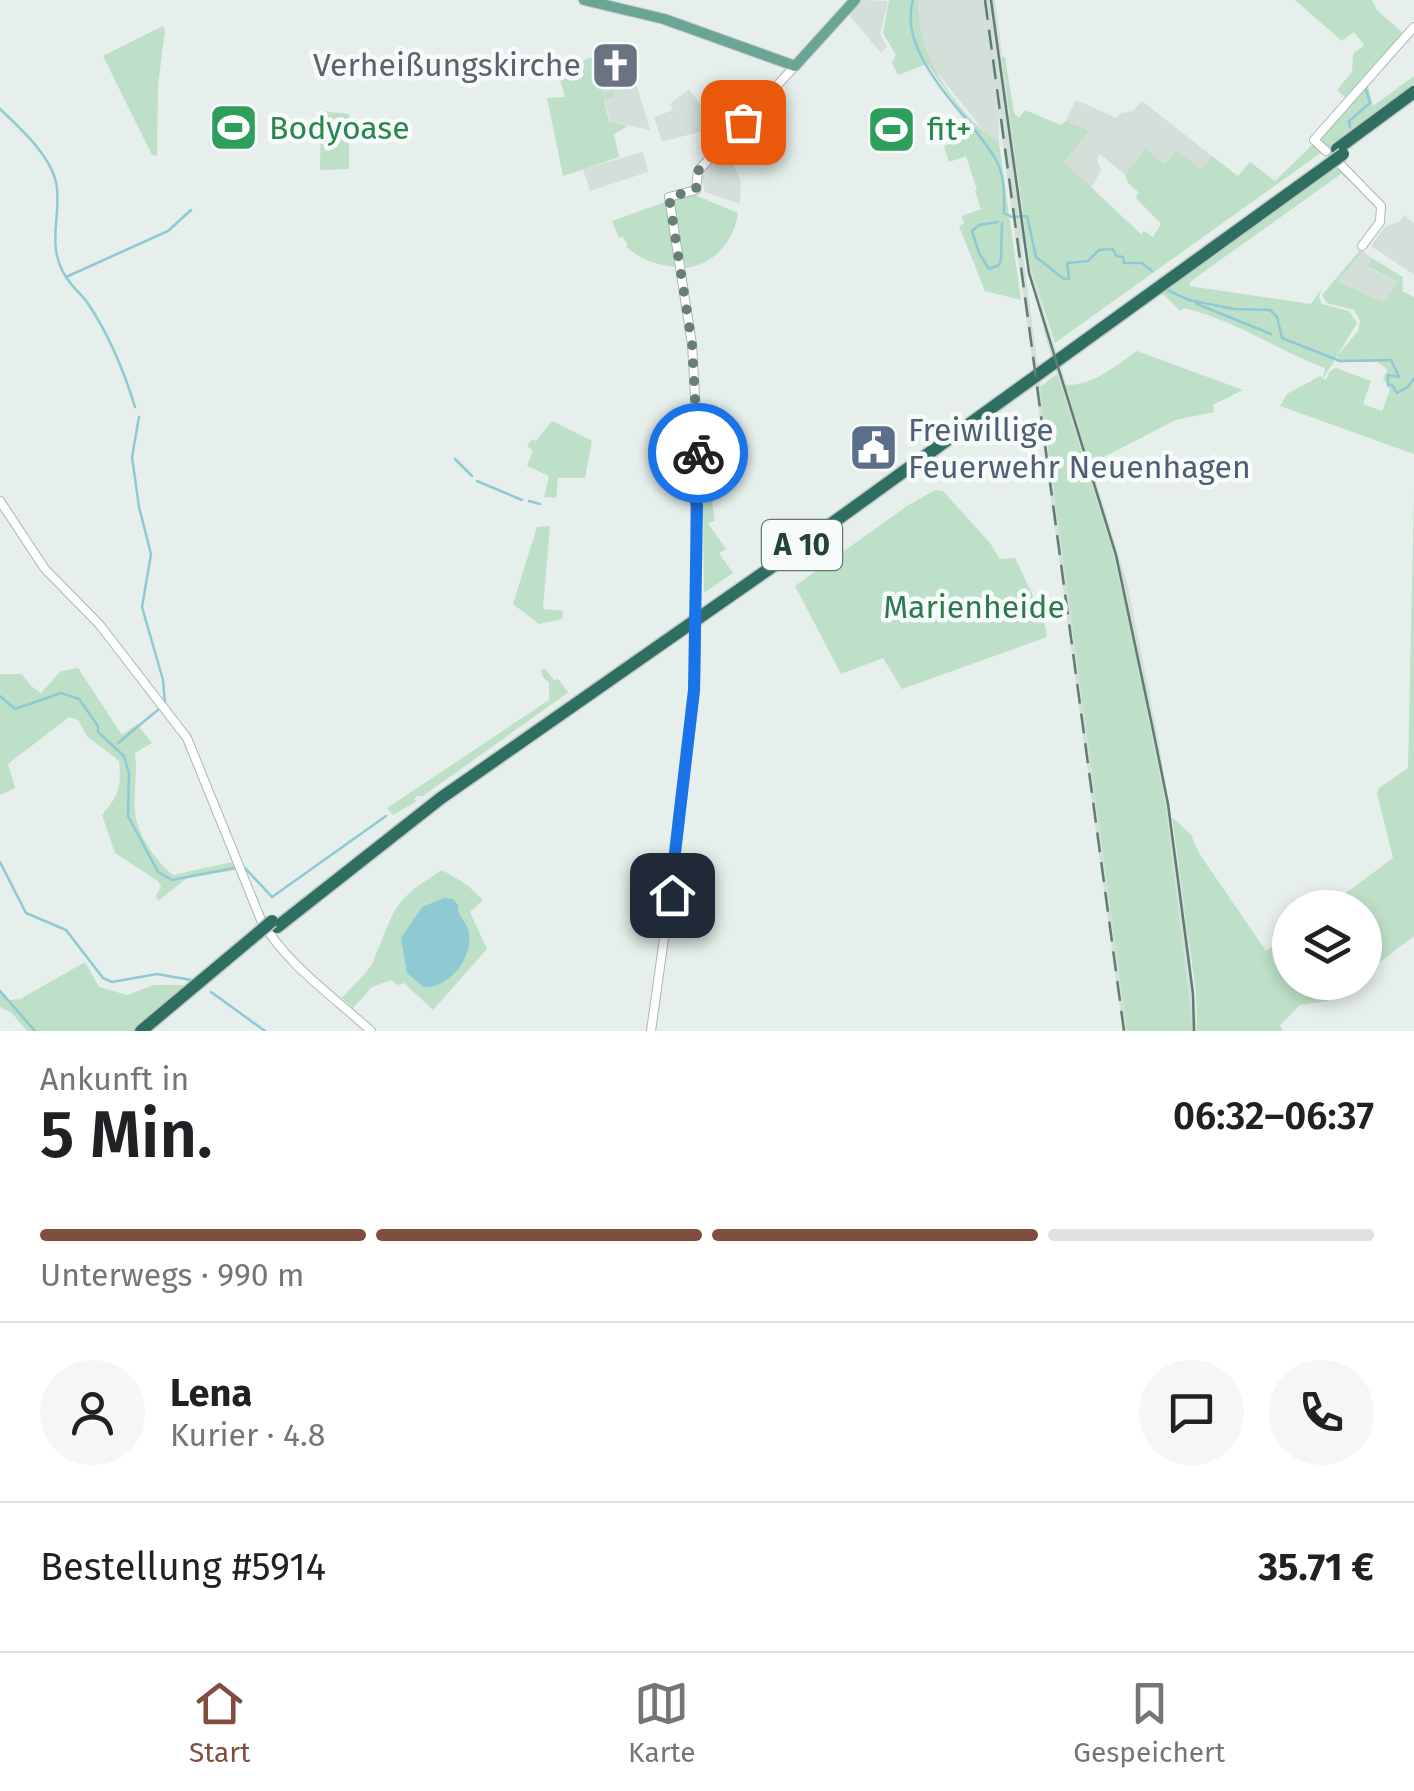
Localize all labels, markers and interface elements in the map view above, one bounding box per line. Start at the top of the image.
church icon: Verheißungskirche [590,39,642,91]
place label: Verheißungskirche [313,46,581,84]
pin [701,80,786,165]
icon: bag [716,95,771,150]
sports icon: Bodyoase [208,102,260,154]
sports icon: fit+ [866,103,918,155]
place label: Bodyoase [269,109,410,147]
place label: fit+ [927,110,972,148]
courier [648,403,748,503]
place label: Freiwillige Feuerwehr Neuenhagen [908,411,1251,486]
public building icon: Freiwillige Feuerwehr Neuenhagen [847,422,899,474]
icon: bike [671,426,726,481]
road number: A 10 [762,520,842,570]
park label: Marienheide [883,588,1065,626]
pin [630,853,715,938]
icon: home [645,868,700,923]
map controls [1272,890,1382,1000]
button: layers [1272,890,1382,1000]
text: Ankunft in [40,1060,189,1098]
text: 06:32–06:37 [1173,1093,1374,1139]
text: 5 Min. [40,1096,213,1174]
text: Unterwegs · 990 m [40,1256,305,1294]
button: person [40,1360,145,1465]
button: chat [1139,1360,1244,1465]
button: phone [1269,1360,1374,1465]
text: Lena [170,1370,252,1416]
text: Kurier · 4.8 [170,1416,325,1454]
text: Bestellung #5914 [40,1544,326,1590]
text: 35.71 € [1258,1544,1374,1590]
tab: Start [189,1676,250,1769]
tab: Karte [628,1676,695,1769]
tab: Gespeichert [1073,1676,1225,1769]

